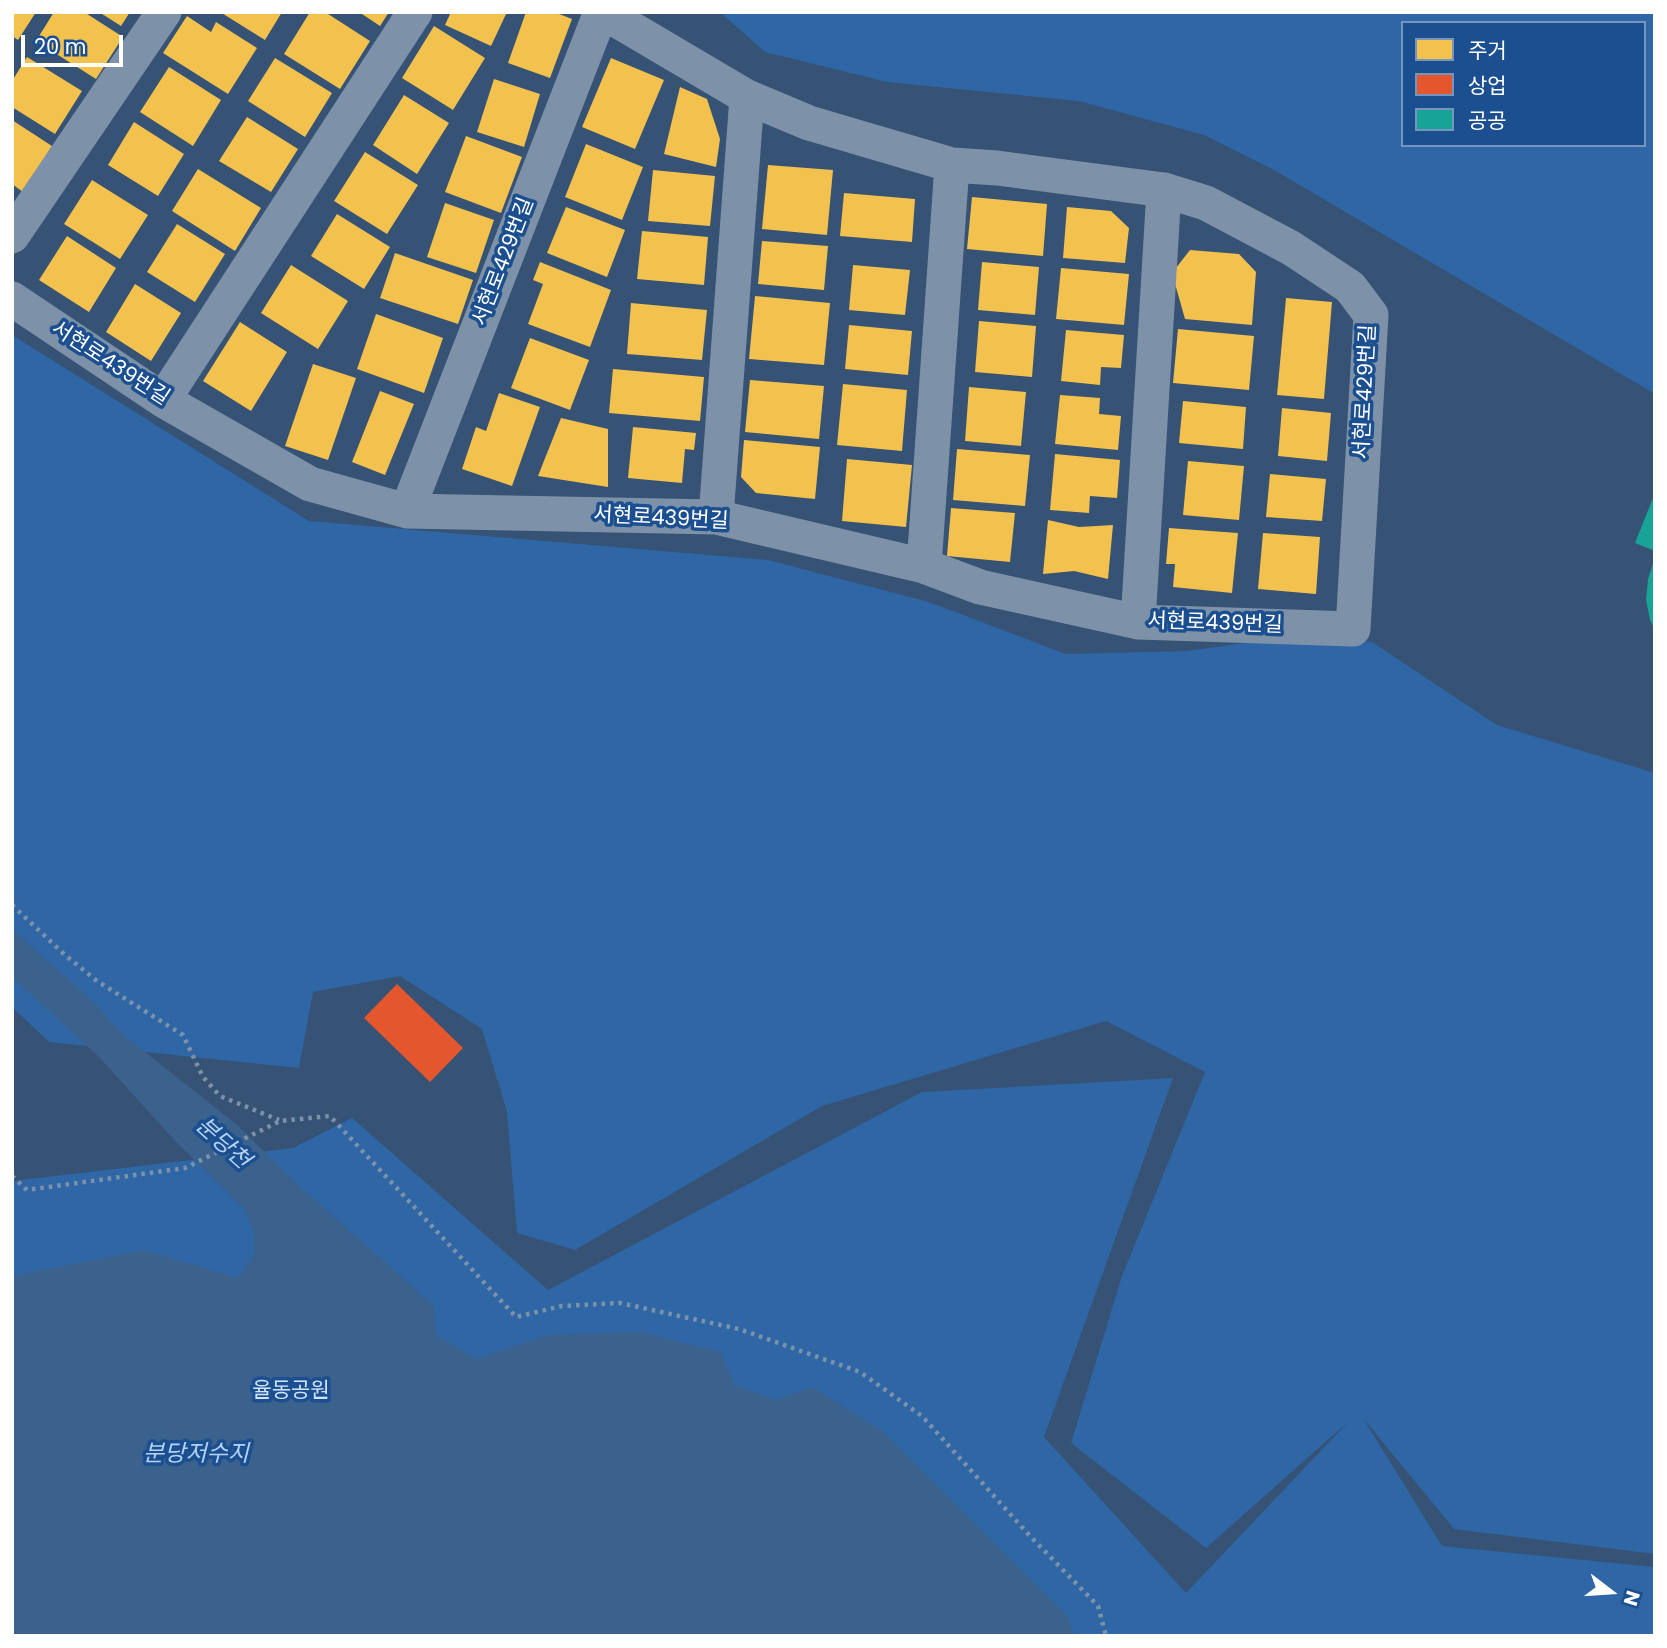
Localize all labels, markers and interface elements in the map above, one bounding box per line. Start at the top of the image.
scale bar [24,21,126,65]
legend [1401,21,1646,147]
text: 20 m [34,32,87,61]
text: 주거 [1468,36,1507,65]
text: 상업 [1468,71,1507,100]
text: 공공 [1468,106,1507,135]
street label: 서현로429번길 [468,194,540,330]
street label: 서현로439번길 [46,317,174,411]
street label: 서현로429번길 [1350,324,1382,460]
street label: 서현로439번길 [593,503,729,535]
street label: 서현로439번길 [1147,609,1283,639]
water label: 분당천 [189,1113,255,1175]
park label: 율동공원 [252,1379,330,1405]
water label: 분당저수지 [143,1441,249,1469]
north arrow [1576,1557,1646,1627]
text: N [1617,1587,1647,1609]

